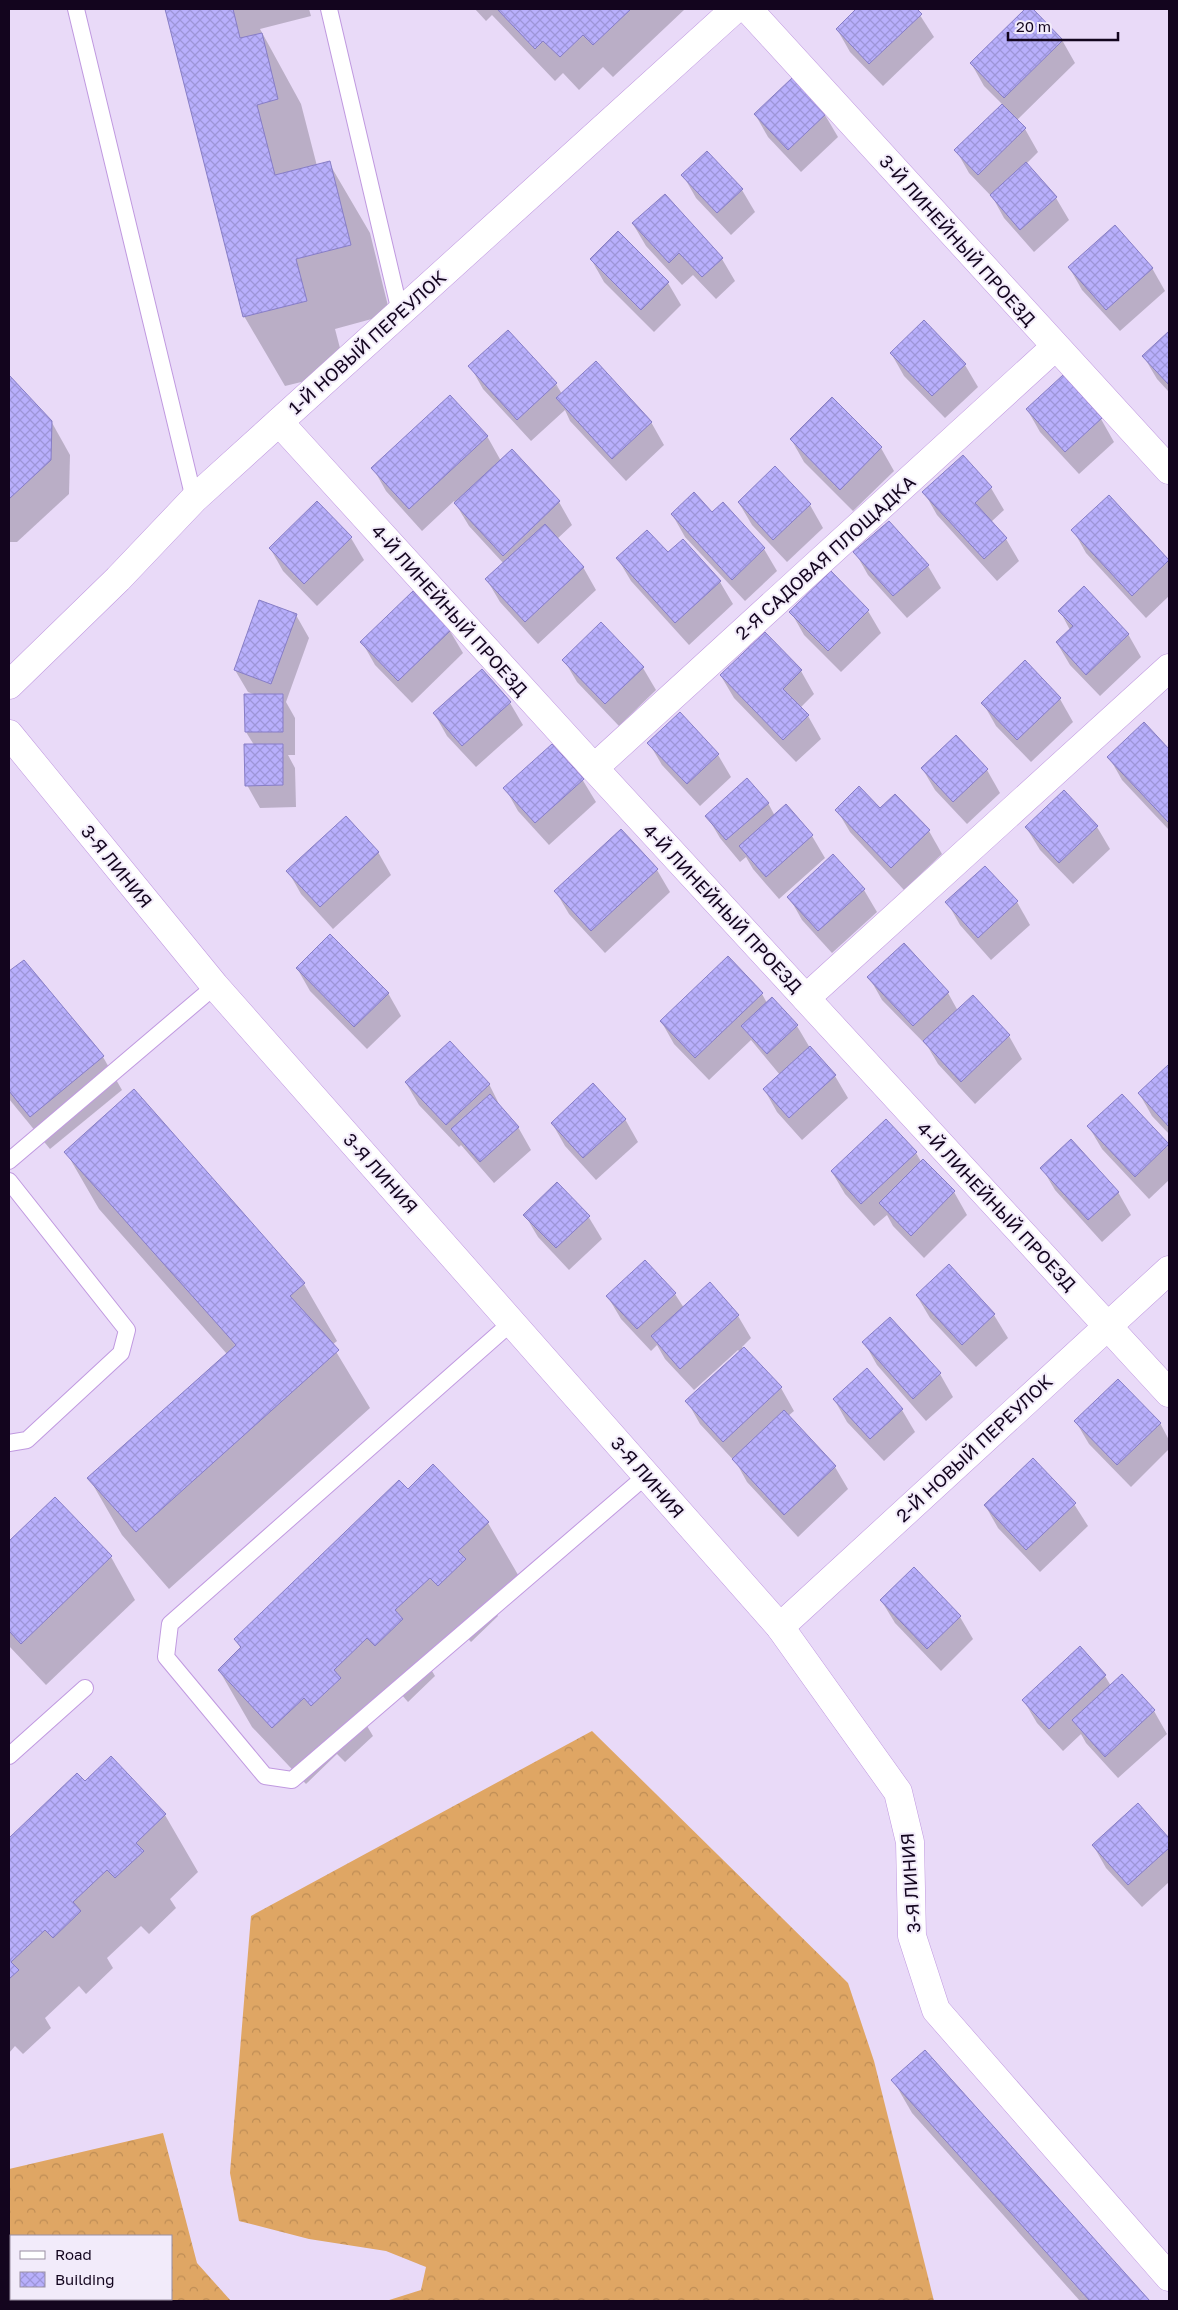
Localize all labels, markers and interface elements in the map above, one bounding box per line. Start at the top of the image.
scale bar [1008,10,1118,42]
text: 20 m [1016,17,1051,35]
street label: 3-Й ЛИНЕЙНЫЙ ПРОЕЗД [875,150,1041,330]
street label: 1-Й НОВЫЙ ПЕРЕУЛОК [284,265,451,418]
street label: 2-Я CАДОВАЯ ПЛОЩАДКА [730,470,920,644]
street label: 4-Й ЛИНЕЙНЫЙ ПРОЕЗД [367,520,533,700]
street label: 4-Й ЛИНЕЙНЫЙ ПРОЕЗД [639,819,807,997]
street label: 3-Я ЛИНИЯ [77,820,157,912]
street label: 4-Й ЛИНЕЙНЫЙ ПРОЕЗД [913,1117,1081,1295]
street label: 3-Я ЛИНИЯ [339,1128,423,1218]
street label: 2-Й НОВЫЙ ПЕРЕУЛОК [891,1369,1057,1526]
street label: 3-Я ЛИНИЯ [607,1432,689,1522]
street label: 3-Я ЛИНИЯ [896,1832,924,1934]
legend [10,2235,172,2300]
text: Road [55,2245,92,2263]
text: Building [55,2270,115,2288]

